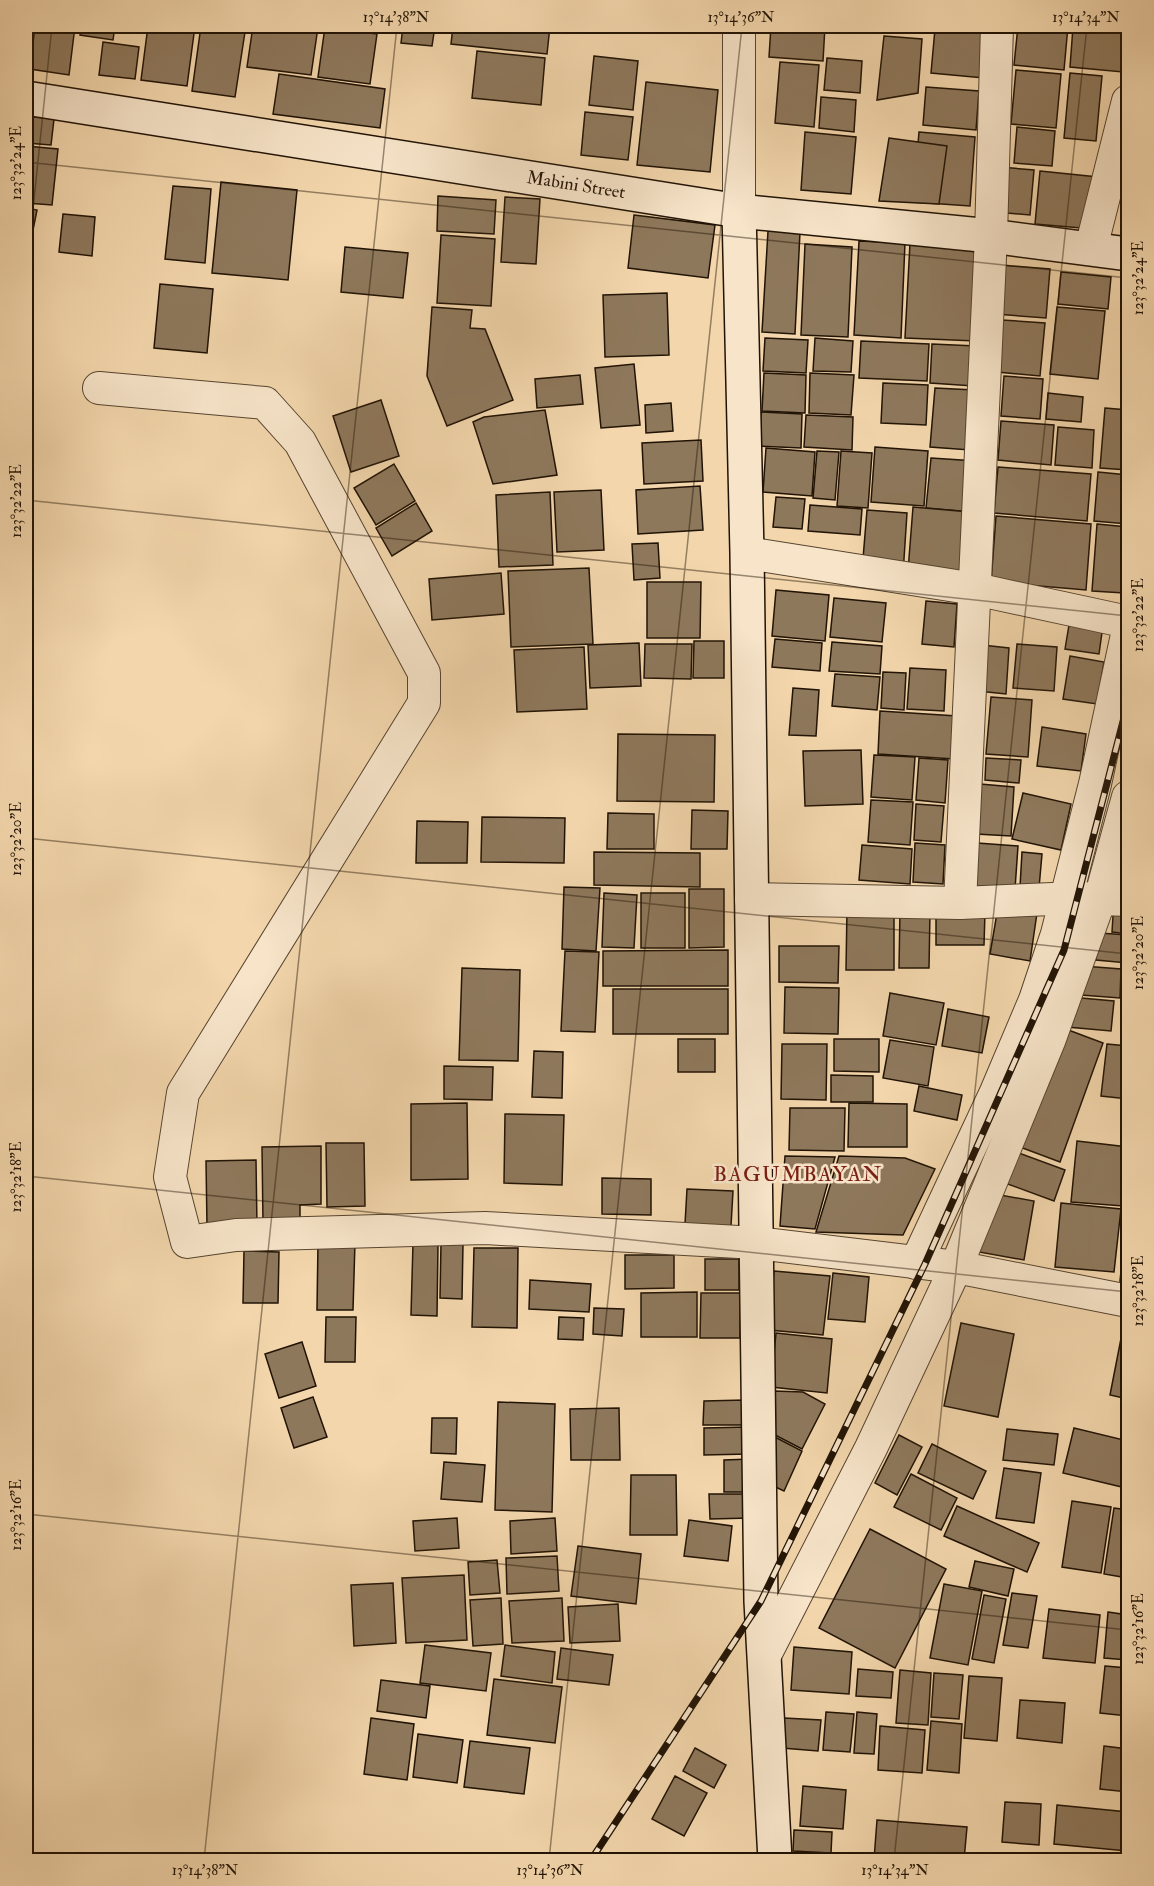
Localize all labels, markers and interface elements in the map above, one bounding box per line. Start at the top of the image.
text: 13°14'38"N [363,8,430,27]
text: 13°14'36"N [708,8,775,27]
text: 13°14'34"N [1052,8,1120,27]
text: 123°32'24"E [7,126,26,200]
street label: Mabini Street [525,166,627,204]
text: 123°32'24"E [1129,241,1148,315]
text: 123°32'22"E [7,464,26,538]
text: 123°32'22"E [1129,578,1148,652]
text: 123°32'20"E [7,802,26,876]
text: 123°32'20"E [1129,916,1148,990]
text: 123°32'18"E [7,1141,26,1212]
district label: BAGUMBAYAN [713,1161,883,1188]
text: 123°32'18"E [1129,1255,1148,1326]
text: 123°32'16"E [7,1479,26,1551]
text: 123°32'16"E [1129,1593,1148,1665]
text: 13°14'38"N [172,1861,239,1880]
text: 13°14'36"N [517,1861,584,1880]
text: 13°14'34"N [861,1861,929,1880]

